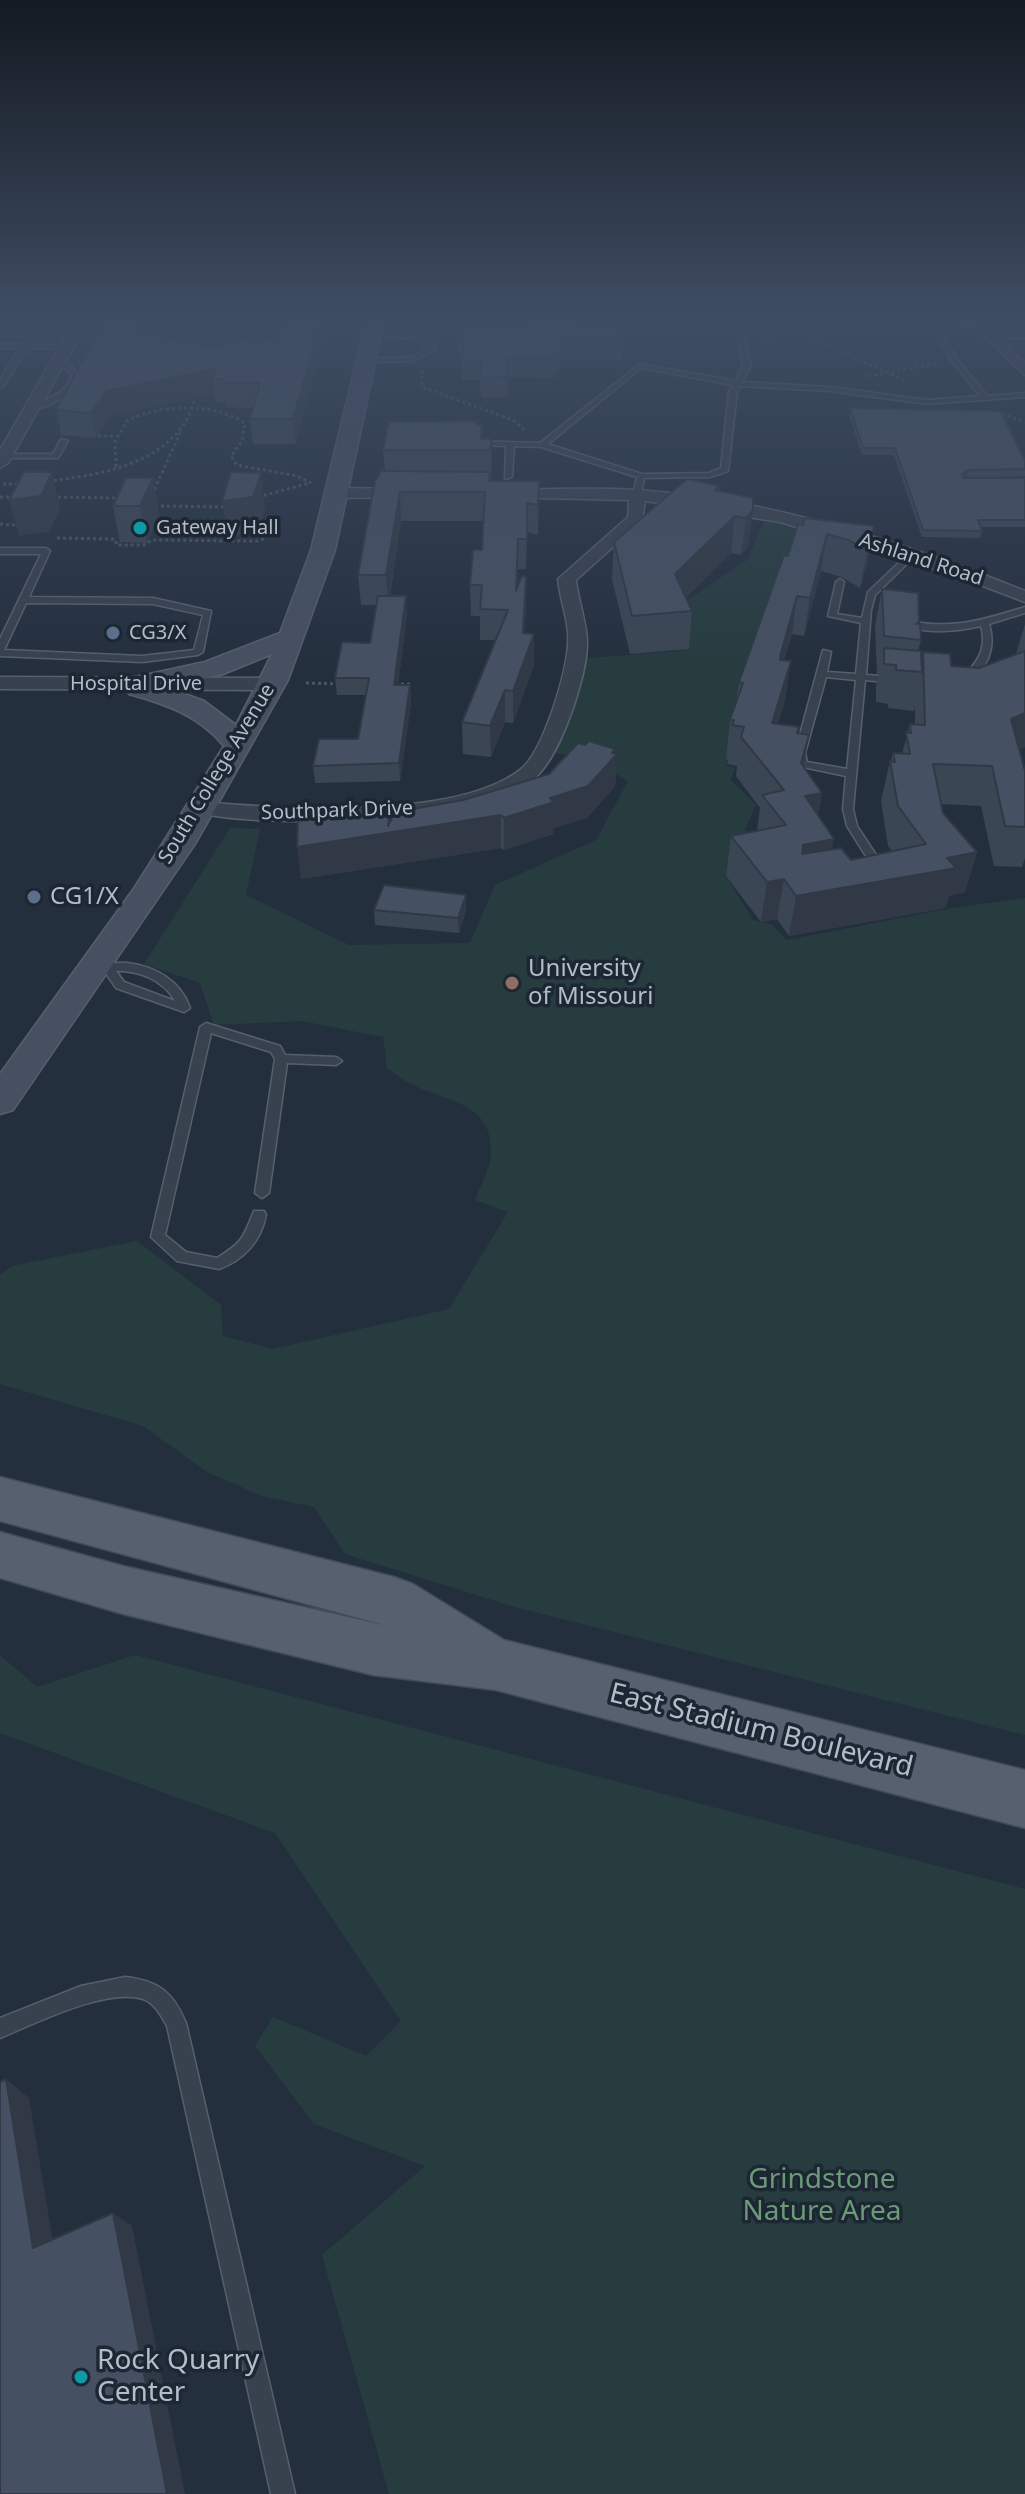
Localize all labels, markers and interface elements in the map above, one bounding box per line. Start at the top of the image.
place label: Gateway Hall [156,516,279,540]
marker: Gateway Hall [131,519,149,537]
street label: Ashland Road [856,529,986,591]
place label: CG3/X [129,621,186,645]
marker: CG3/X [104,624,122,642]
street label: Hospital Drive [70,672,202,696]
street label: South College Avenue [154,680,280,868]
street label: Southpark Drive [261,796,413,826]
place label: CG1/X [50,883,119,911]
marker: CG1/X [25,888,43,906]
place label: University of Missouri [528,955,653,1011]
marker: University of Missouri [503,974,521,992]
street label: East Stadium Boulevard [606,1677,916,1785]
park label: Grindstone Nature Area [743,2163,901,2229]
place label: Rock Quarry Center [97,2344,259,2410]
marker: Rock Quarry Center [72,2368,90,2386]

